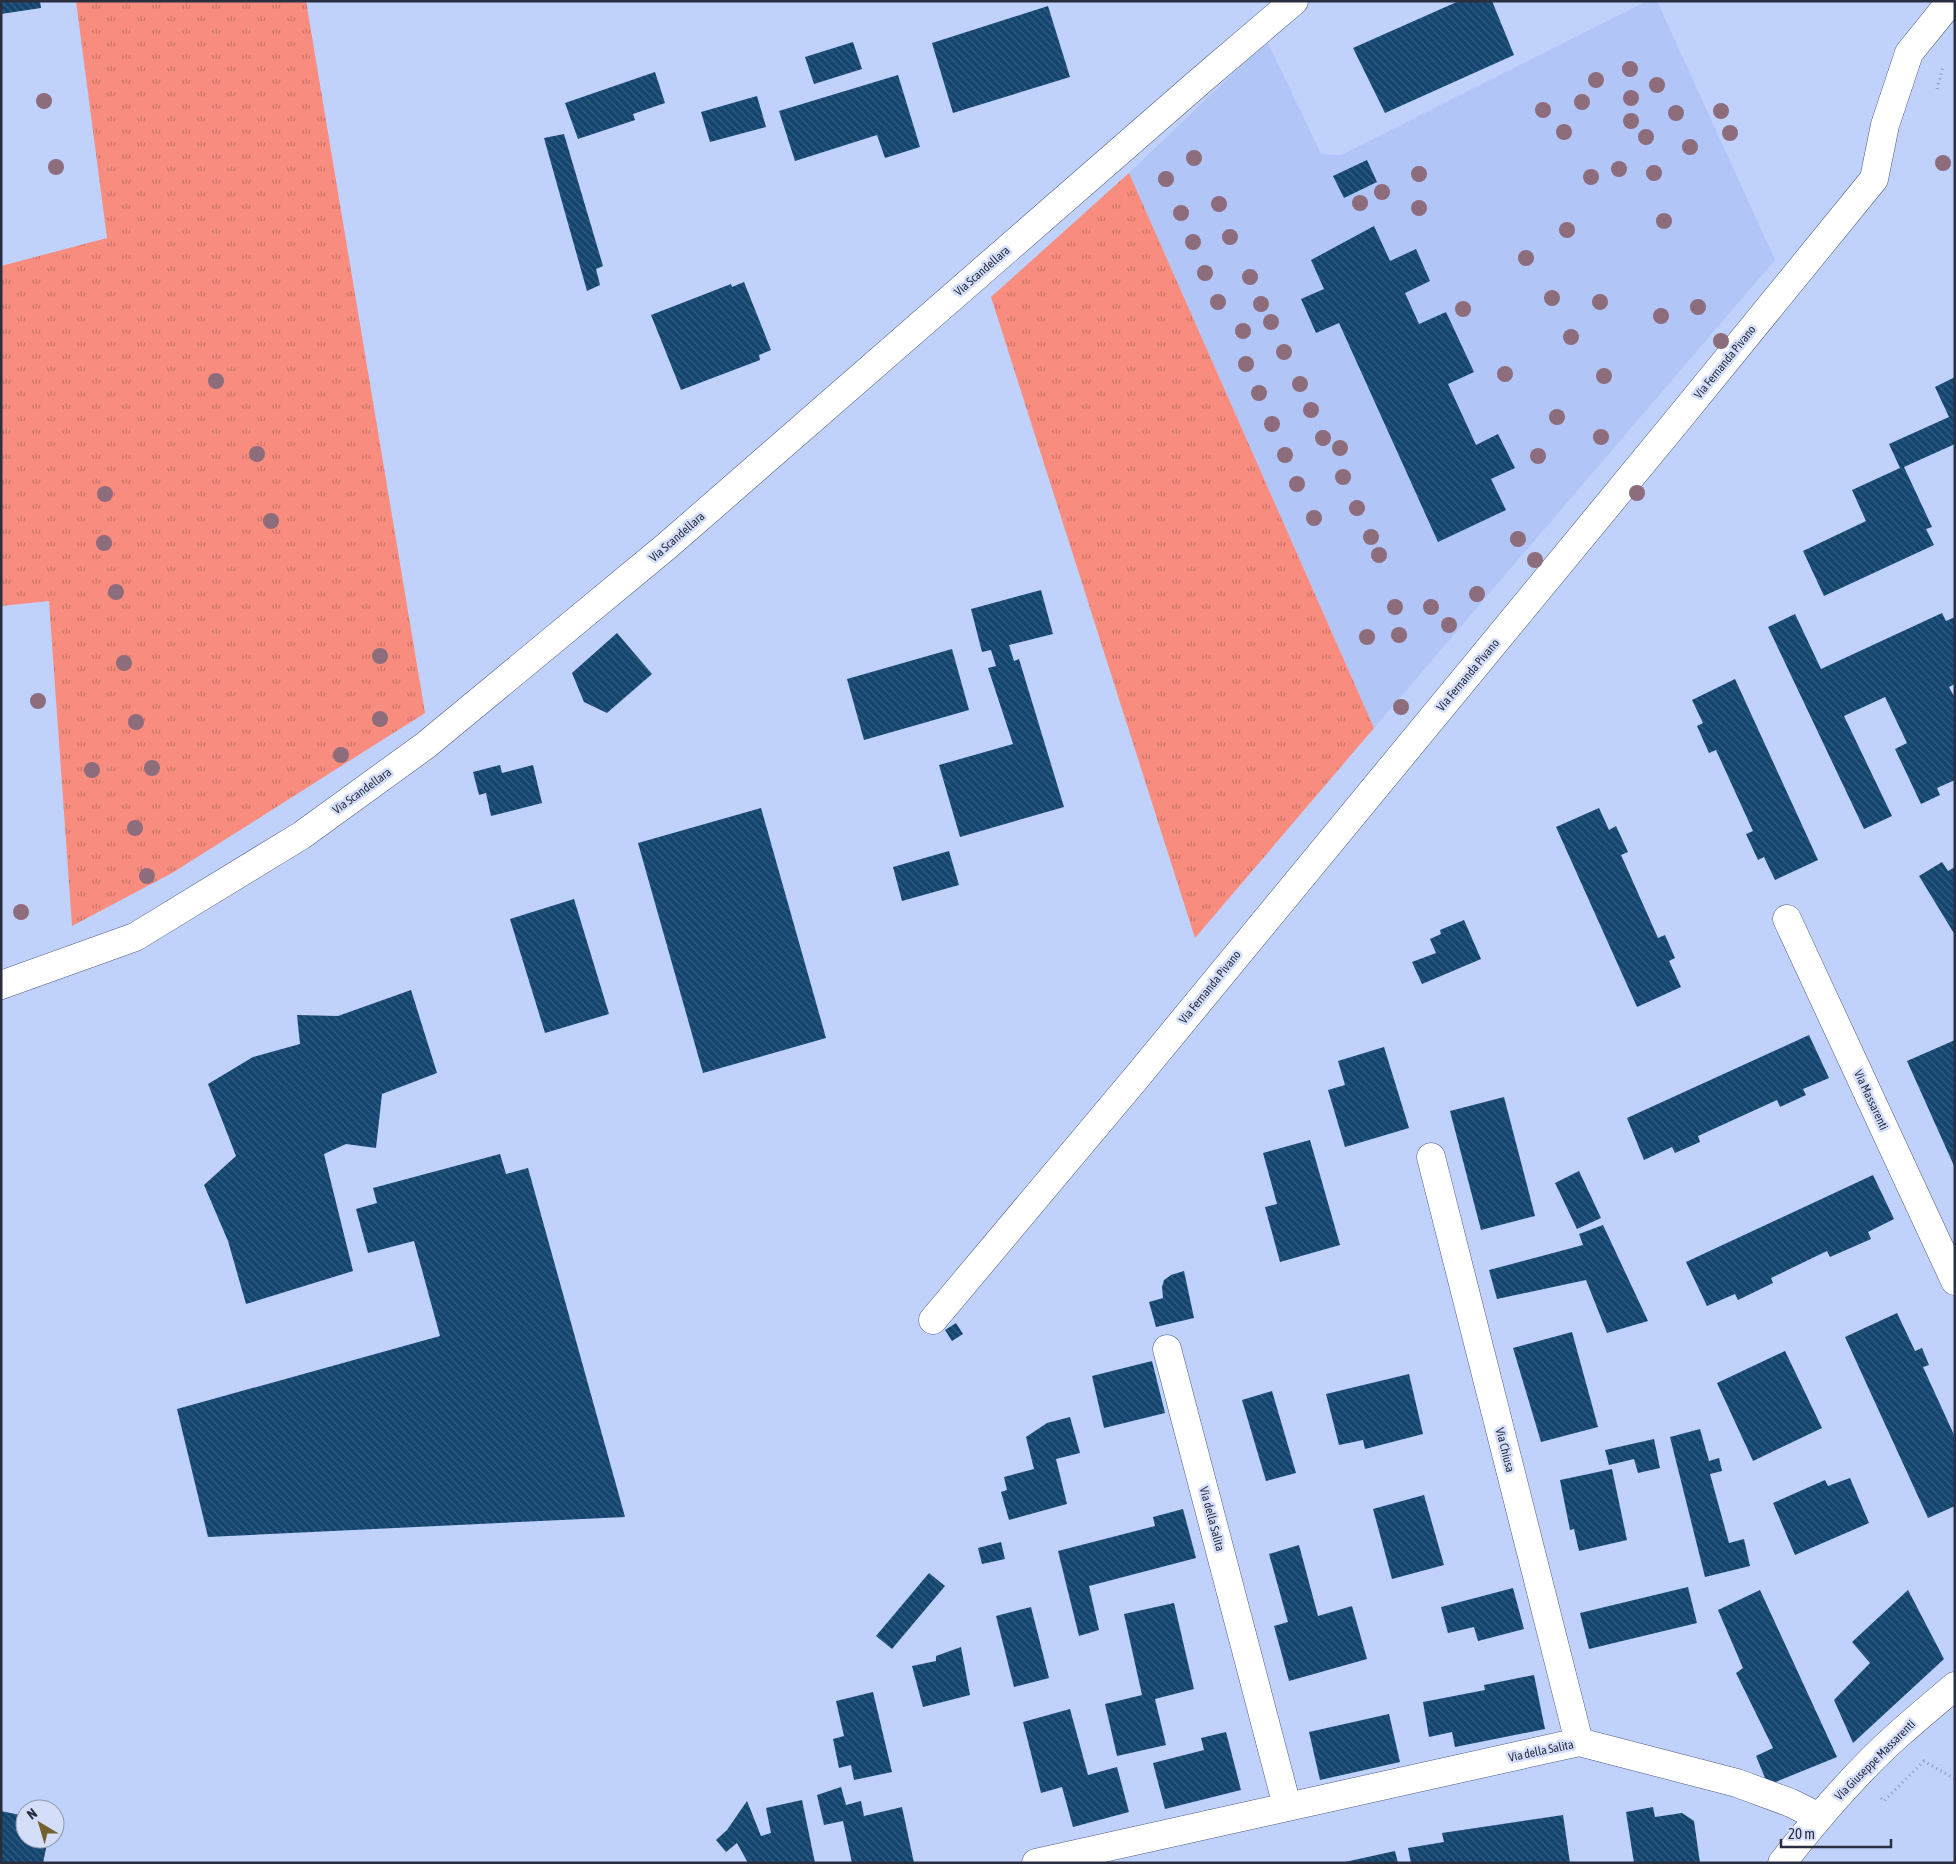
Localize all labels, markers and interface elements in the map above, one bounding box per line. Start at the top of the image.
street label: Via Scandellara [951,243,1013,299]
street label: Via Fernanda Pivano [1691,322,1759,401]
street label: Via Scandellara [646,509,708,565]
street label: Via Fernanda Pivano [1434,636,1502,714]
street label: Via Scandellara [330,765,394,817]
street label: Via Fernanda Pivano [1176,947,1244,1026]
street label: Via Massarenti [1851,1068,1891,1132]
street label: Via Chiusa [1493,1426,1517,1474]
street label: Via della Salita [1197,1485,1227,1553]
street label: Via Giuseppe Massarenti [1832,1717,1918,1803]
street label: Via della Salita [1507,1737,1575,1765]
north arrow [15,1799,65,1849]
text: N [24,1805,40,1823]
scale bar [1781,1816,1891,1848]
text: 20 m [1788,1825,1815,1842]

